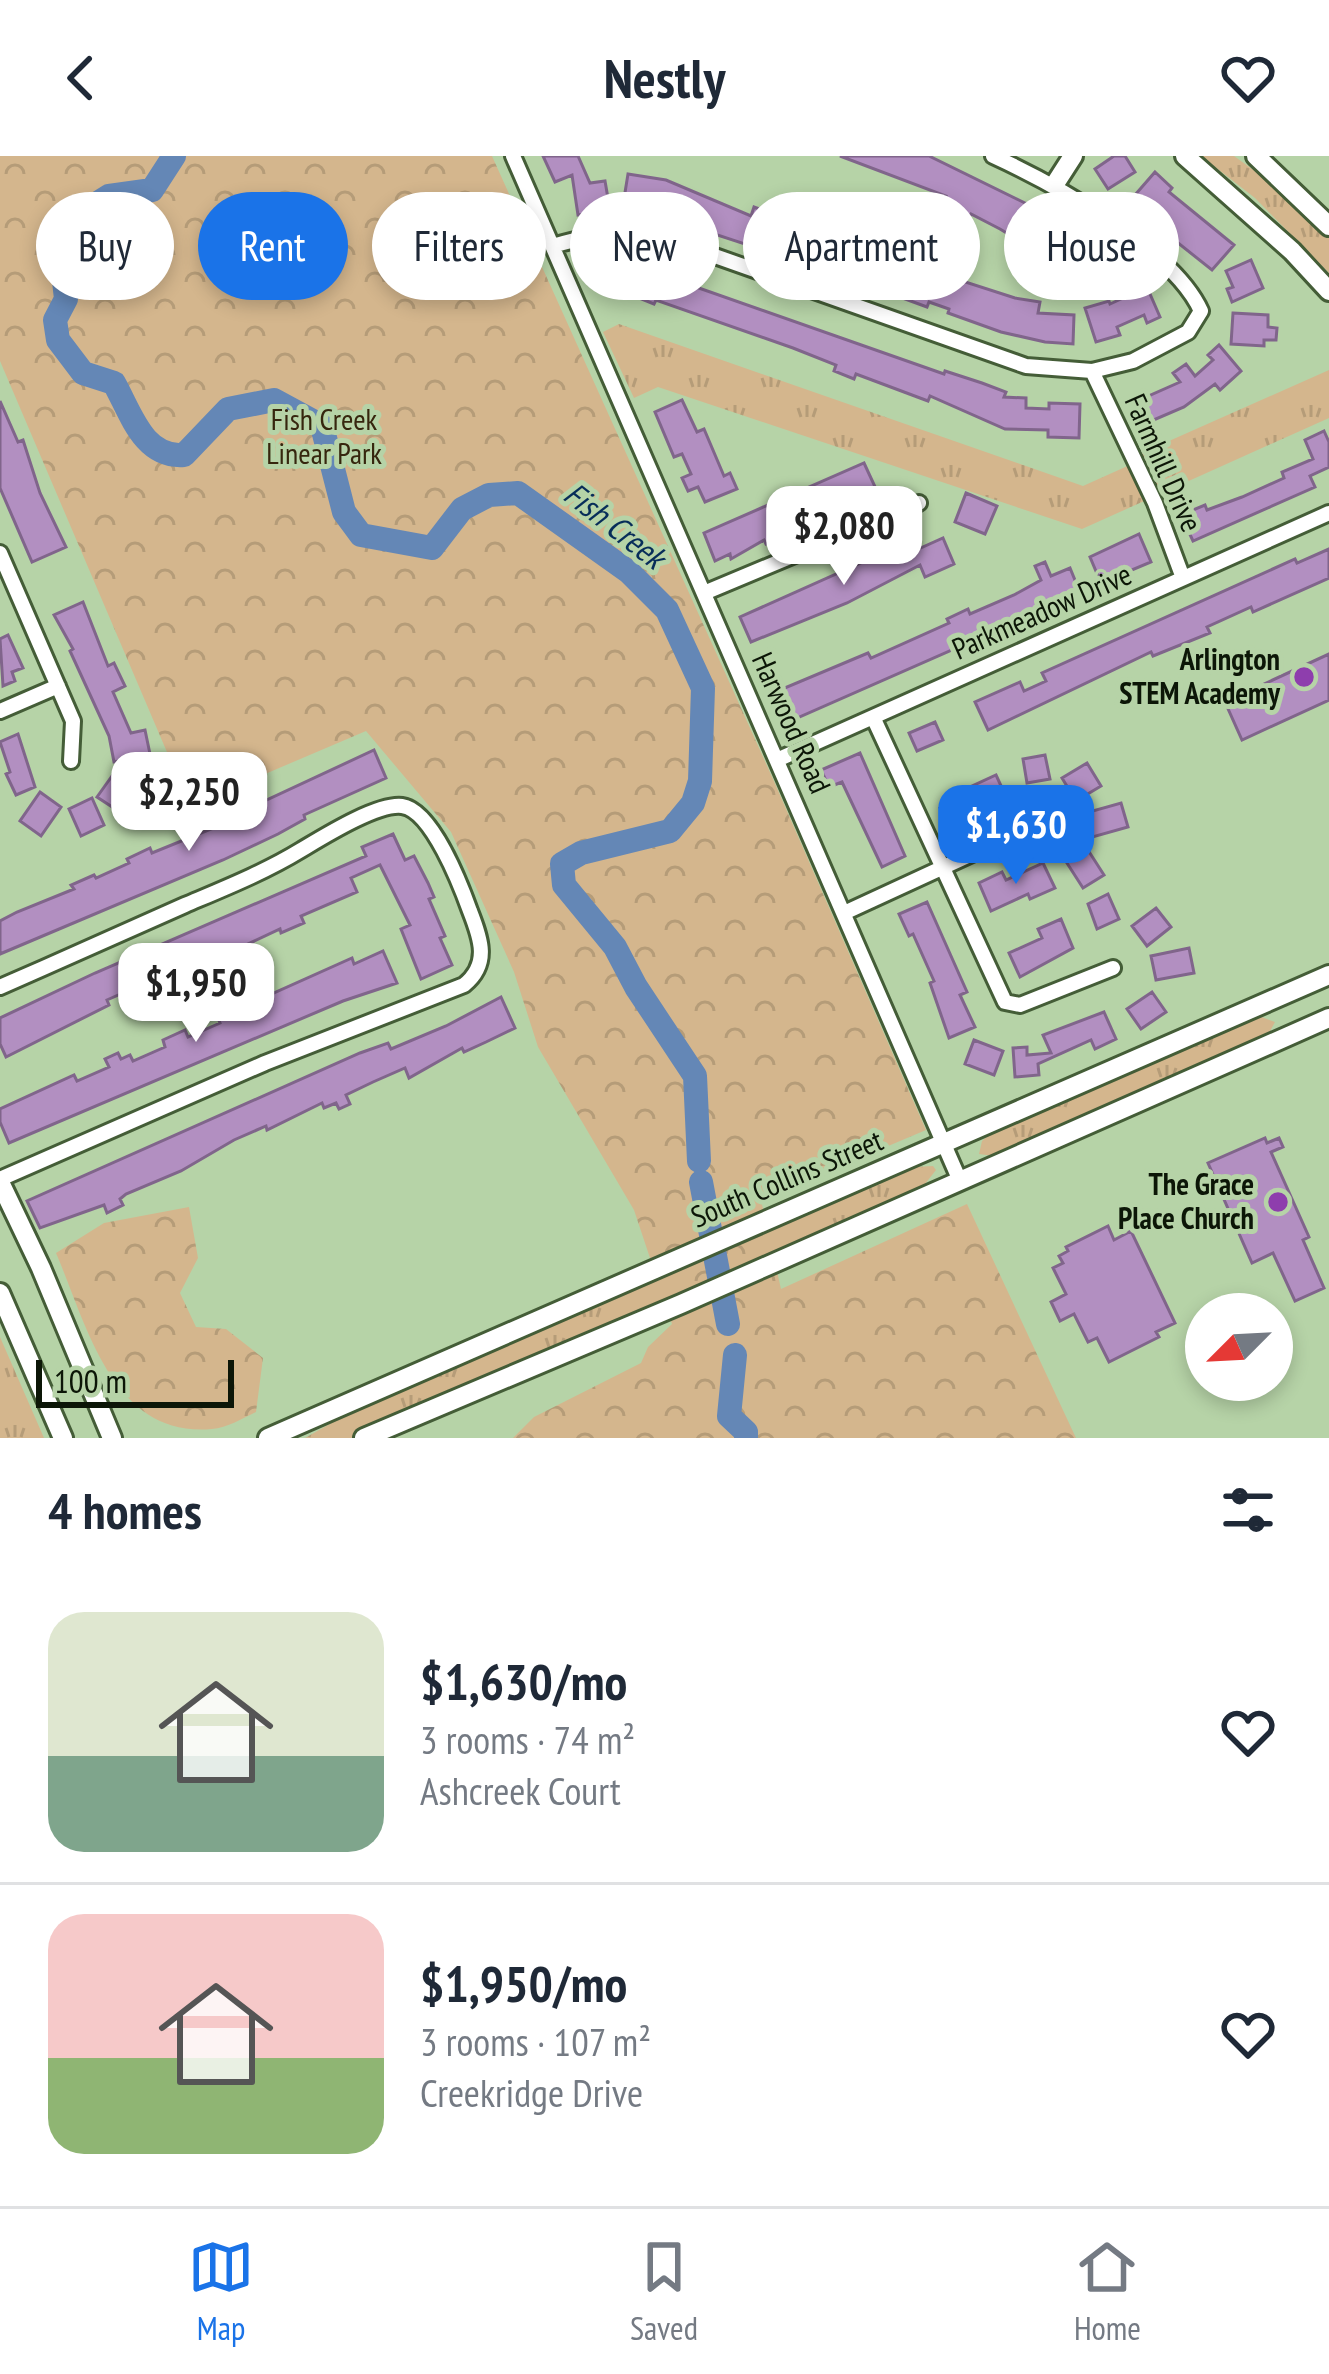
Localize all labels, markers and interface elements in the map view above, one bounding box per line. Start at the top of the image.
text: Nestly [604,43,725,113]
icon: back [48,45,114,111]
icon: heart [1215,45,1281,111]
chip: Buy [36,192,174,300]
chip: Rent [198,192,348,300]
chip: Filters [372,192,546,300]
chip: New [570,192,719,300]
chip: Apartment [743,192,980,300]
chip: House [1004,192,1179,300]
street label: Farmhill Drive [1117,387,1212,537]
park label: Fish Creek Linear Park [266,399,382,472]
water label: Fish Creek [556,472,678,580]
pin: $2,080 [746,486,942,588]
text: $2,080 [793,499,895,550]
street label: Parkmeadow Drive [946,554,1137,668]
place label: Arlington STEM Academy [1119,639,1281,712]
street label: Harwood Road [744,646,841,799]
marker: Arlington STEM Academy [1291,664,1317,690]
pin: $2,250 [91,752,287,854]
text: $2,250 [138,765,240,816]
pin: $1,630 [918,785,1114,887]
text: $1,630 [965,798,1067,849]
pin: $1,950 [98,943,294,1045]
text: $1,950 [145,956,247,1007]
street label: South Collins Street [685,1119,889,1236]
place label: The Grace Place Church [1118,1164,1254,1237]
marker: The Grace Place Church [1265,1189,1291,1215]
north arrow [1185,1293,1293,1401]
map controls [1185,1293,1293,1401]
scale bar [36,1354,234,1407]
text: 100 m [54,1359,127,1402]
text: 4 homes [48,1477,202,1543]
icon: filters [1215,1477,1281,1543]
text: $1,630/mo [420,1648,627,1714]
icon: home [144,1660,288,1804]
icon: heart [1215,1699,1281,1765]
text: 3 rooms · 74 m² [420,1714,635,1765]
text: Ashcreek Court [420,1765,621,1816]
text: $1,950/mo [420,1950,627,2016]
icon: home [144,1962,288,2106]
icon: heart [1215,2001,1281,2067]
text: 3 rooms · 107 m² [420,2016,651,2067]
text: Creekridge Drive [420,2067,643,2118]
tab: Map [188,2234,254,2349]
tab: Saved [630,2234,698,2349]
tab: Home [1074,2234,1141,2349]

